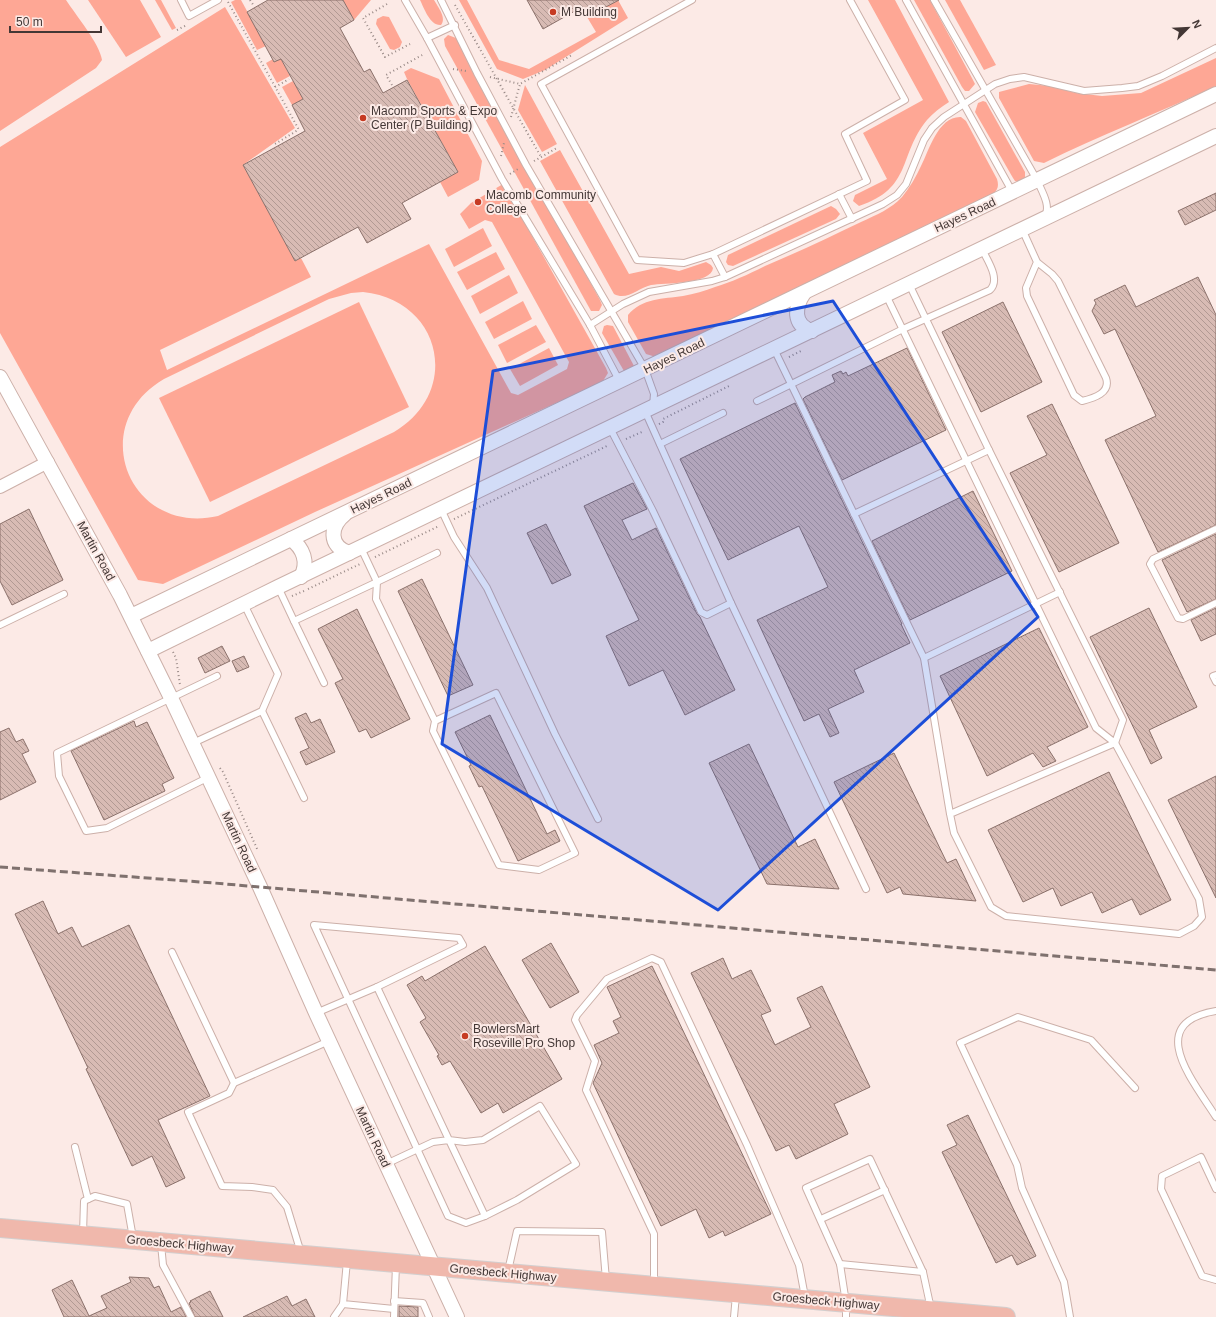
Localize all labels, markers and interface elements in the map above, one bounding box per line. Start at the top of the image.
place label: M Building [561,5,617,19]
marker: M Building [548,7,558,17]
scale bar [10,8,101,34]
north arrow [1168,8,1208,48]
text: 50 m [16,15,43,29]
text: N [1190,18,1204,30]
place label: Macomb Sports & Expo Center (P Building) [371,104,497,132]
marker: Macomb Sports & Expo Center (P Building) [358,113,368,123]
place label: Macomb Community College [486,188,596,216]
street label: Hayes Road [932,195,998,235]
marker: Macomb Community College [473,197,483,207]
street label: Hayes Road [641,335,707,377]
street label: Hayes Road [348,475,414,517]
street label: Martin Road [74,519,118,583]
street label: Martin Road [219,809,259,875]
place label: BowlersMart Roseville Pro Shop [473,1022,575,1050]
marker: BowlersMart Roseville Pro Shop [460,1031,470,1041]
street label: Martin Road [353,1104,393,1170]
street label: Groesbeck Highway [126,1232,234,1256]
street label: Groesbeck Highway [449,1261,557,1285]
street label: Groesbeck Highway [772,1289,880,1313]

